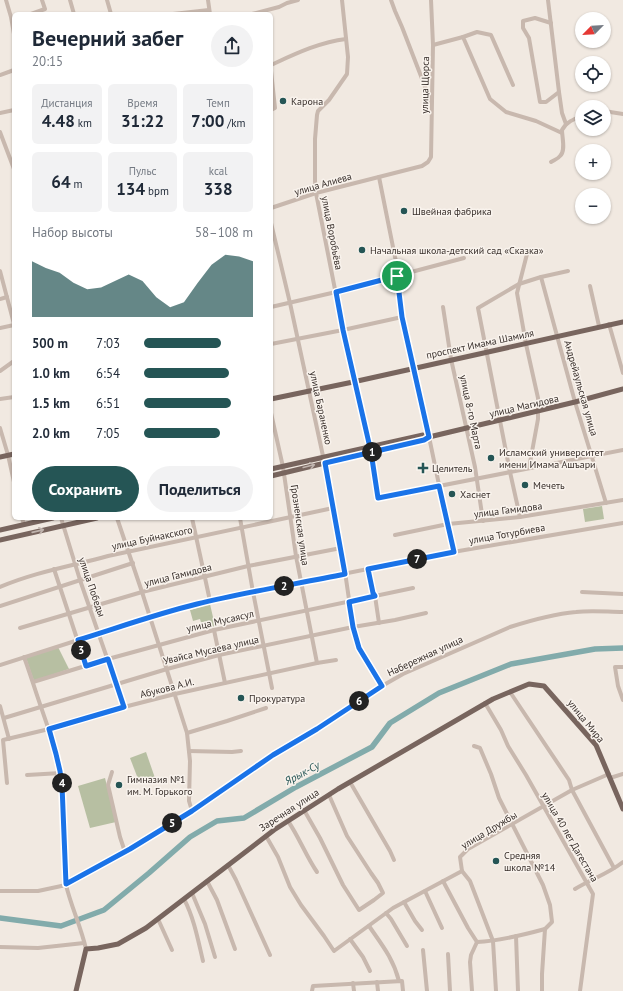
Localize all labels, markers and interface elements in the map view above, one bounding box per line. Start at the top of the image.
north arrow [575,12,611,48]
map controls [575,12,611,224]
text: Вечерний забег [32,24,183,52]
button: share [211,25,253,67]
text: 20:15 [32,53,63,70]
street label: улица Щорса [418,56,432,114]
button: locate [575,56,611,92]
place label: Карона [291,95,323,108]
text: Дистанция [41,96,92,110]
text: Время [127,96,158,110]
text: Темп [207,96,230,110]
marker: Карона [278,96,288,106]
button: layers [575,100,611,136]
text: 4.48 [42,110,75,132]
text: 31:22 [121,110,164,132]
text: 7:00 [191,110,224,132]
text: km [75,116,92,130]
text: /km [224,116,245,130]
button: + [575,144,611,180]
text: Пульс [129,164,156,178]
text: kcal [209,164,228,178]
street label: улица Алиева [293,170,353,198]
text: 64 [51,171,71,193]
text: m [71,177,82,191]
text: 134 [116,178,145,200]
text: 338 [204,178,233,200]
text: bpm [145,184,169,198]
button: − [575,188,611,224]
street label: улица Воробьёва [318,195,346,271]
place label: Швейная фабрика [412,205,492,218]
marker: Швейная фабрика [399,206,409,216]
text: Набор высоты [32,224,113,241]
text: 58–108 m [195,224,253,241]
place label: Начальная школа-детский сад «Сказка» [370,244,544,257]
marker: Начальная школа-детский сад «Сказка» [357,245,367,255]
pin [380,259,414,293]
icon: arrive [386,265,408,287]
street label: проспект Имама Шамиля [425,326,535,362]
text: 500 m [32,335,68,352]
text: 7:03 [96,335,120,352]
street label: Андрейаульская улица [561,339,601,437]
text: 1.0 km [32,365,70,382]
text: 6:54 [96,365,120,382]
street label: улица Бараненко [307,370,335,446]
street label: улица 8-го Марта [457,374,485,450]
street label: улица Магидова [488,392,560,420]
text: 1.5 km [32,395,70,412]
text: 6:51 [96,395,120,412]
text: 2.0 km [32,425,70,442]
text: 7:05 [96,425,120,442]
pin: 1 [362,442,382,462]
text: 1 [369,445,375,459]
place label: Исламский университет имени Имама Ашъари [499,446,603,471]
marker: Исламский университет имени Имама Ашъари [486,453,496,463]
one-way arrow [302,462,315,470]
marker: Целитель [417,462,429,474]
place label: Целитель [432,462,473,475]
button: Сохранить [32,466,139,512]
button: Поделиться [147,466,253,512]
place label: Мечеть [533,479,565,492]
marker: Мечеть [520,480,530,490]
street label: Грозненская улица [288,484,312,566]
place label: Хаснет [460,488,490,501]
marker: Хаснет [447,489,457,499]
street label: улица Гамидова [473,499,543,521]
street label: улица Тотурбиева [468,521,546,547]
street label: улица Буйнакского [110,523,194,553]
one-way arrow [31,527,44,535]
pin: 7 [407,549,427,569]
text: 7 [414,552,420,566]
street label: улица Победы [76,555,108,619]
street label: улица Гамидова [143,560,213,590]
pin: 2 [274,576,294,596]
text: 2 [281,579,287,593]
street label: улица Мусаясул [185,607,255,635]
street label: Увайса Мусаева улица [162,633,260,667]
street label: Набережная улица [385,633,465,679]
pin: 3 [71,640,91,660]
text: 3 [78,643,84,657]
street label: Абукова А.И. [139,675,195,701]
pin: 6 [349,691,369,711]
place label: Прокуратура [249,692,305,705]
marker: Прокуратура [236,693,246,703]
text: 6 [356,694,362,708]
street label: улица Мира [565,697,607,745]
water label: Ярык-Су [281,757,323,788]
pin: 4 [52,773,72,793]
place label: Гимназия №1 им. М. Горького [127,773,193,798]
text: 4 [59,776,65,790]
marker: Гимназия №1 им. М. Горького [114,780,124,790]
street label: Заречная улица [257,786,321,834]
street label: улица 40 лет Дагестана [539,790,601,884]
street label: улица Дружбы [459,808,519,852]
pin: 5 [162,813,182,833]
text: 5 [169,816,175,830]
place label: Средняя школа №14 [504,849,556,874]
marker: Средняя школа №14 [491,856,501,866]

